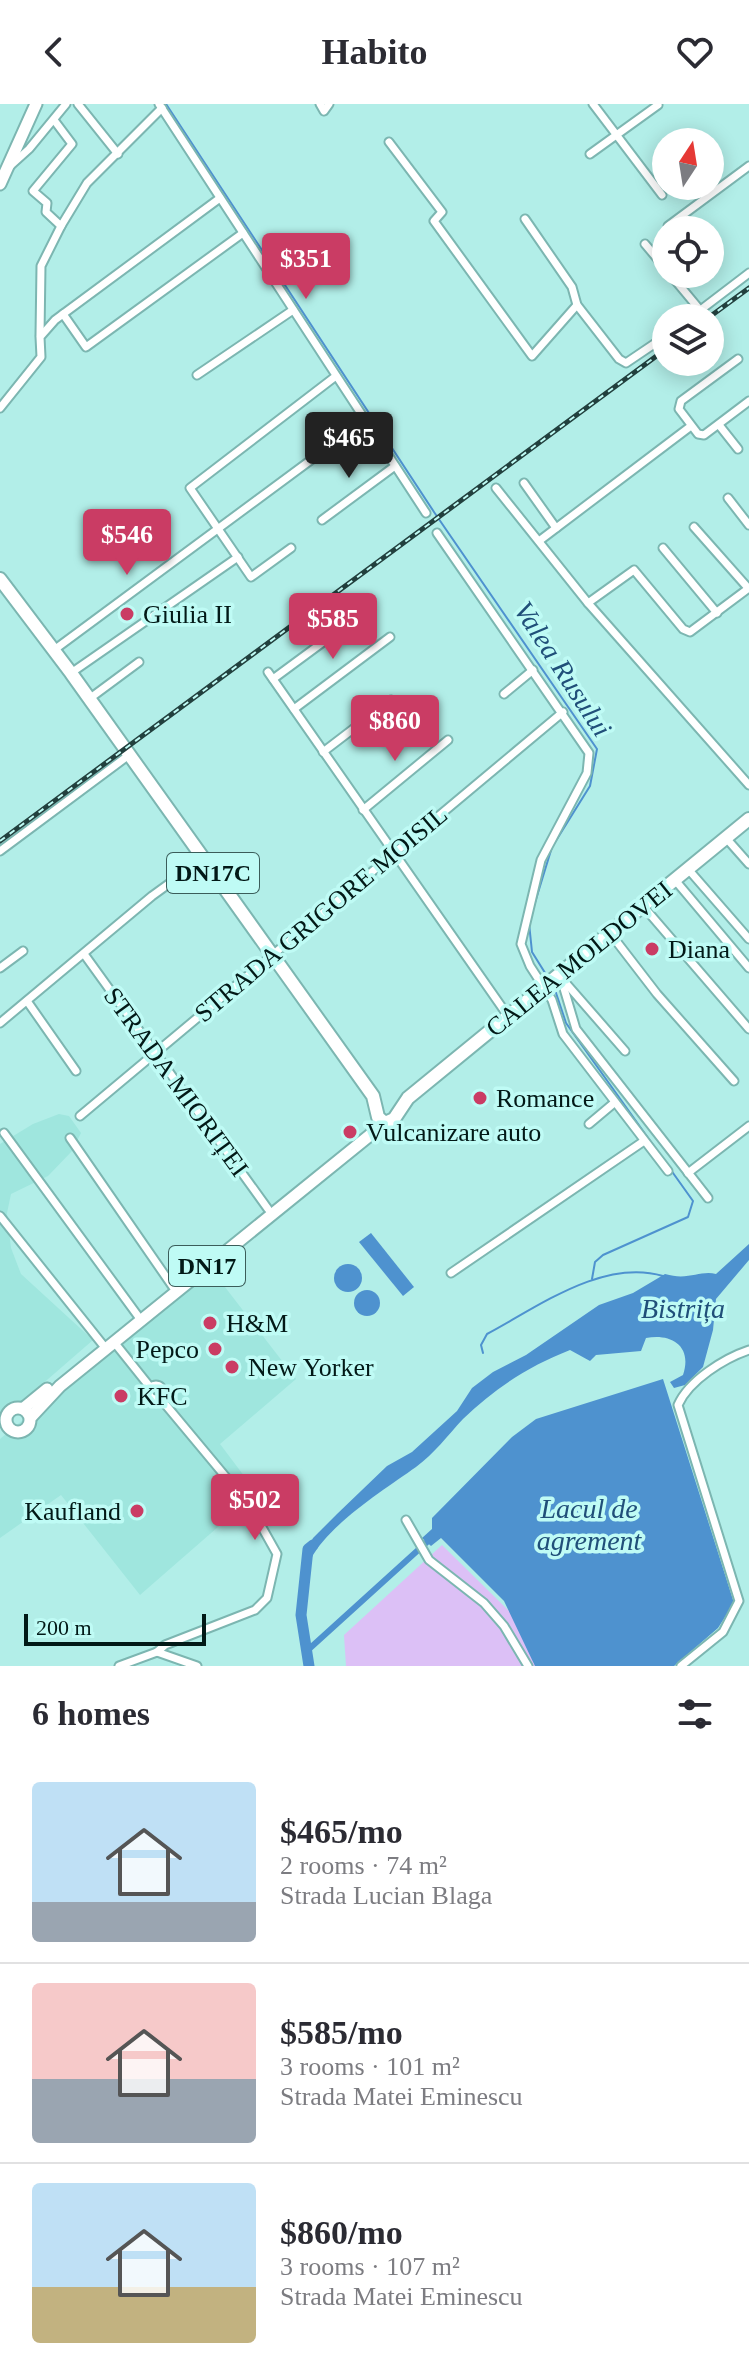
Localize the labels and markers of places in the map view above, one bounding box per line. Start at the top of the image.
pin: $351 [259,233,353,301]
pin: $465 [302,412,396,480]
pin: $546 [80,509,174,577]
pin: $585 [286,593,380,661]
place label: Giulia II [143,600,232,629]
marker: Giulia II [118,605,136,623]
pin: $860 [348,695,442,763]
place label: Diana [668,935,731,964]
marker: Diana [643,940,661,958]
place label: Romance [496,1084,594,1113]
marker: Romance [471,1089,489,1107]
place label: Vulcanizare auto [366,1118,541,1147]
marker: Vulcanizare auto [341,1123,359,1141]
place label: H&M [226,1309,288,1338]
marker: H&M [201,1314,219,1332]
place label: Pepco [135,1335,199,1364]
marker: Pepco [206,1340,224,1358]
place label: New Yorker [248,1353,374,1382]
marker: New Yorker [223,1358,241,1376]
place label: KFC [137,1382,188,1411]
marker: KFC [112,1387,130,1405]
pin: $502 [208,1474,302,1542]
place label: Kaufland [24,1497,121,1526]
marker: Kaufland [128,1502,146,1520]

